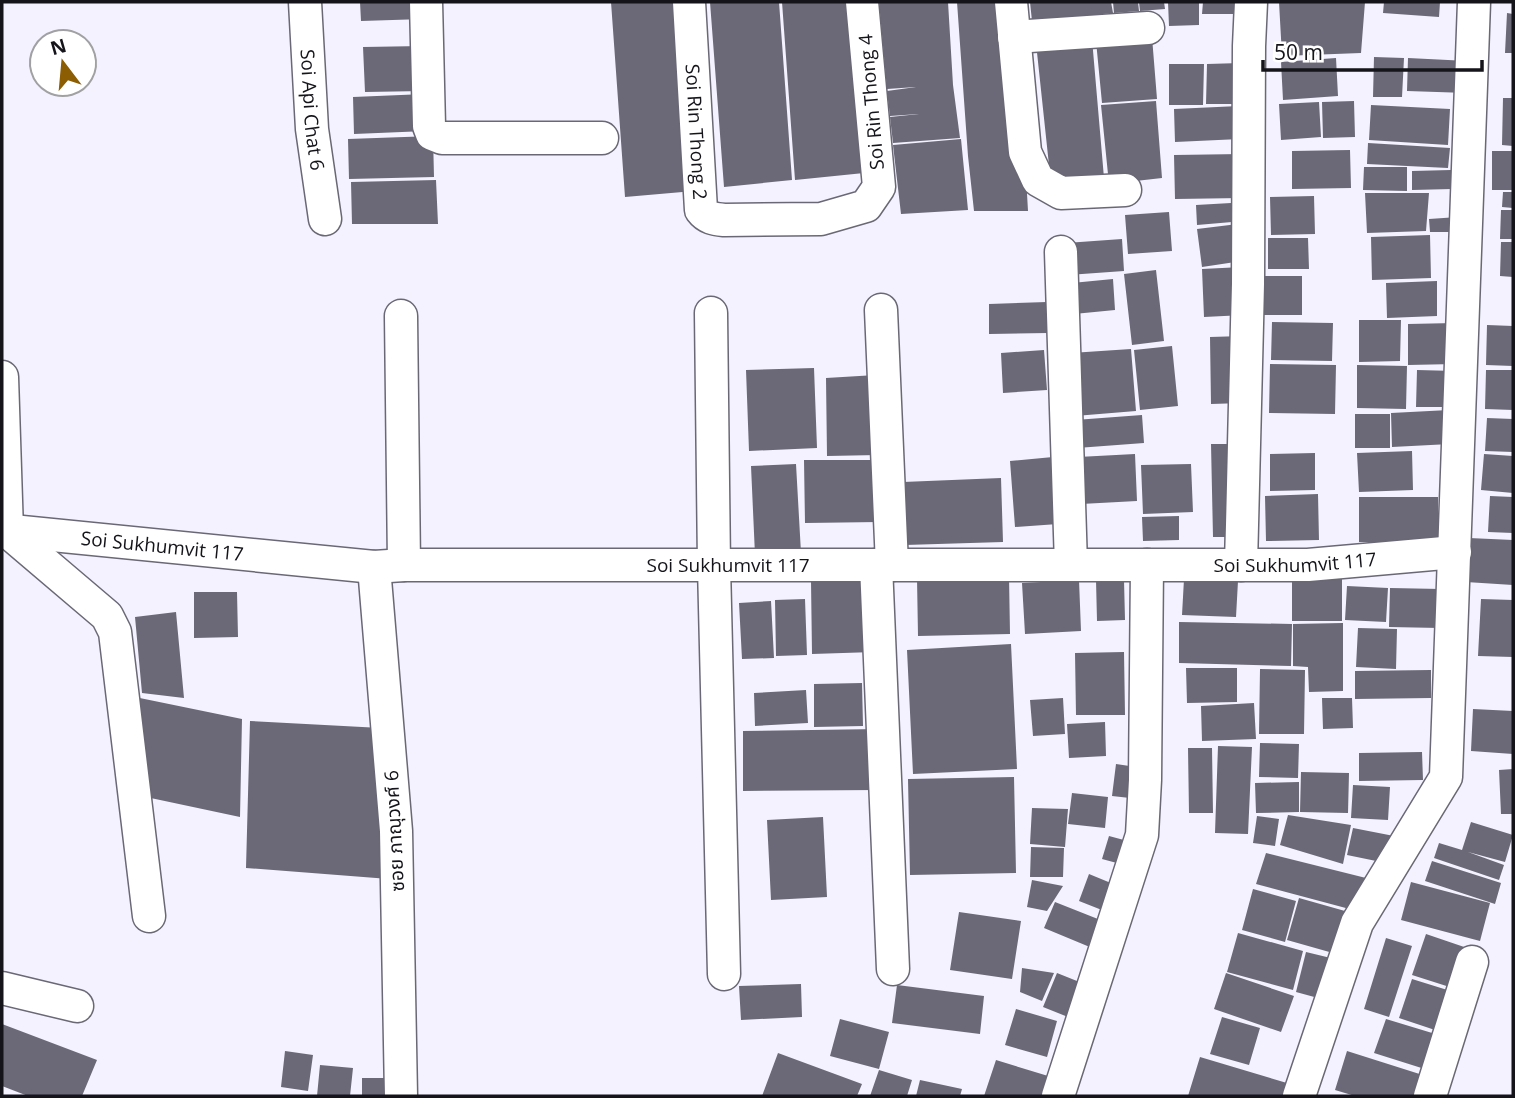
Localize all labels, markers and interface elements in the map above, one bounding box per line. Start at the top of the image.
north arrow [28,28,98,98]
scale bar [1263,28,1482,72]
text: N [47,32,69,61]
street label: Soi Rin Thong 4 [852,33,890,171]
text: 50 m [1274,38,1323,66]
street label: Soi Api Chat 6 [295,48,331,172]
street label: Soi Rin Thong 2 [680,63,713,200]
street label: Soi Sukhumvit 117 [80,525,245,567]
street label: Soi Sukhumvit 117 [1213,546,1378,579]
street label: Soi Sukhumvit 117 [646,552,810,578]
street label: ซอย ภาณุวงศ์ 6 [378,770,410,892]

